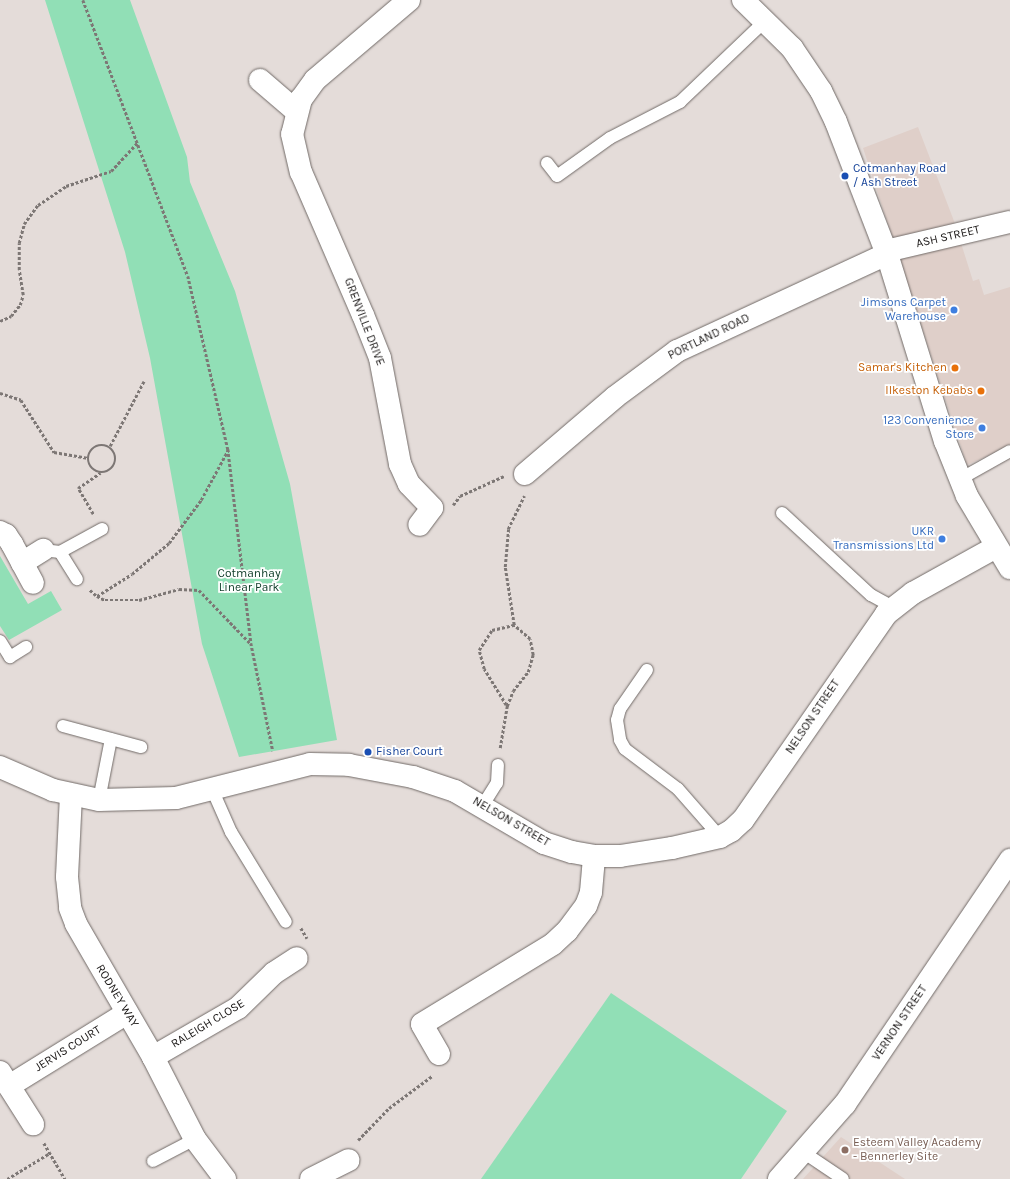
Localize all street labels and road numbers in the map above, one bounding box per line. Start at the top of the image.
street label: ASH STREET [915,223,981,251]
street label: GRENVILLE DRIVE [341,276,387,368]
street label: PORTLAND ROAD [666,311,752,363]
street label: NELSON STREET [783,677,843,757]
street label: NELSON STREET [470,794,552,850]
street label: RODNEY WAY [93,962,141,1030]
street label: VERNON STREET [869,983,931,1063]
street label: RALEIGH CLOSE [169,996,247,1052]
street label: JERVIS COURT [32,1023,104,1075]

